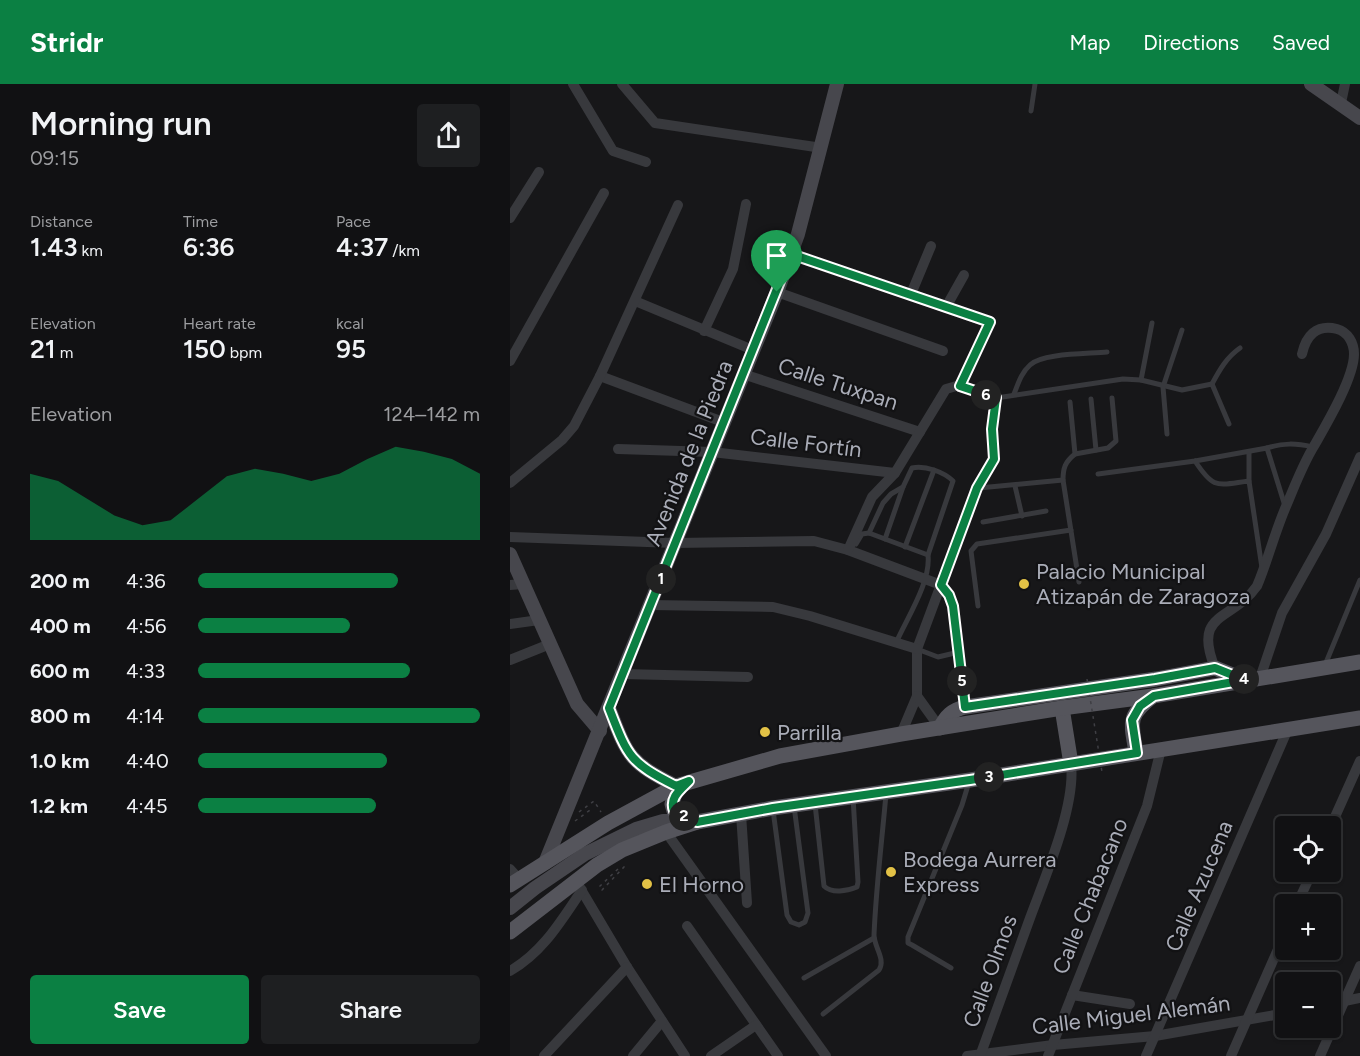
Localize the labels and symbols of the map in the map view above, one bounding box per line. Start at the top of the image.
pin [751,230,802,292]
street label: Calle Tuxpan [775,352,901,416]
street label: Avenida de la Piedra [639,356,739,550]
pin: 6 [971,380,1001,410]
street label: Calle Fortín [749,423,863,463]
place label: Palacio Municipal Atizapán de Zaragoza [1036,558,1250,610]
pin: 1 [646,564,676,594]
marker: Palacio Municipal Atizapán de Zaragoza [1017,577,1031,591]
pin: 4 [1229,664,1259,694]
pin: 5 [947,666,977,696]
place label: Parrilla [777,719,842,746]
marker: Parrilla [758,725,772,739]
pin: 3 [974,762,1004,792]
pin: 2 [669,801,699,831]
street label: Calle Chabacano [1046,814,1134,978]
street label: Calle Azucena [1159,816,1239,956]
place label: Bodega Aurrera Express [903,846,1056,898]
marker: Bodega Aurrera Express [884,865,898,879]
place label: El Horno [659,871,744,898]
marker: El Horno [640,877,654,891]
street label: Calle Olmos [957,911,1023,1031]
street label: Calle Miguel Alemán [1030,989,1232,1041]

